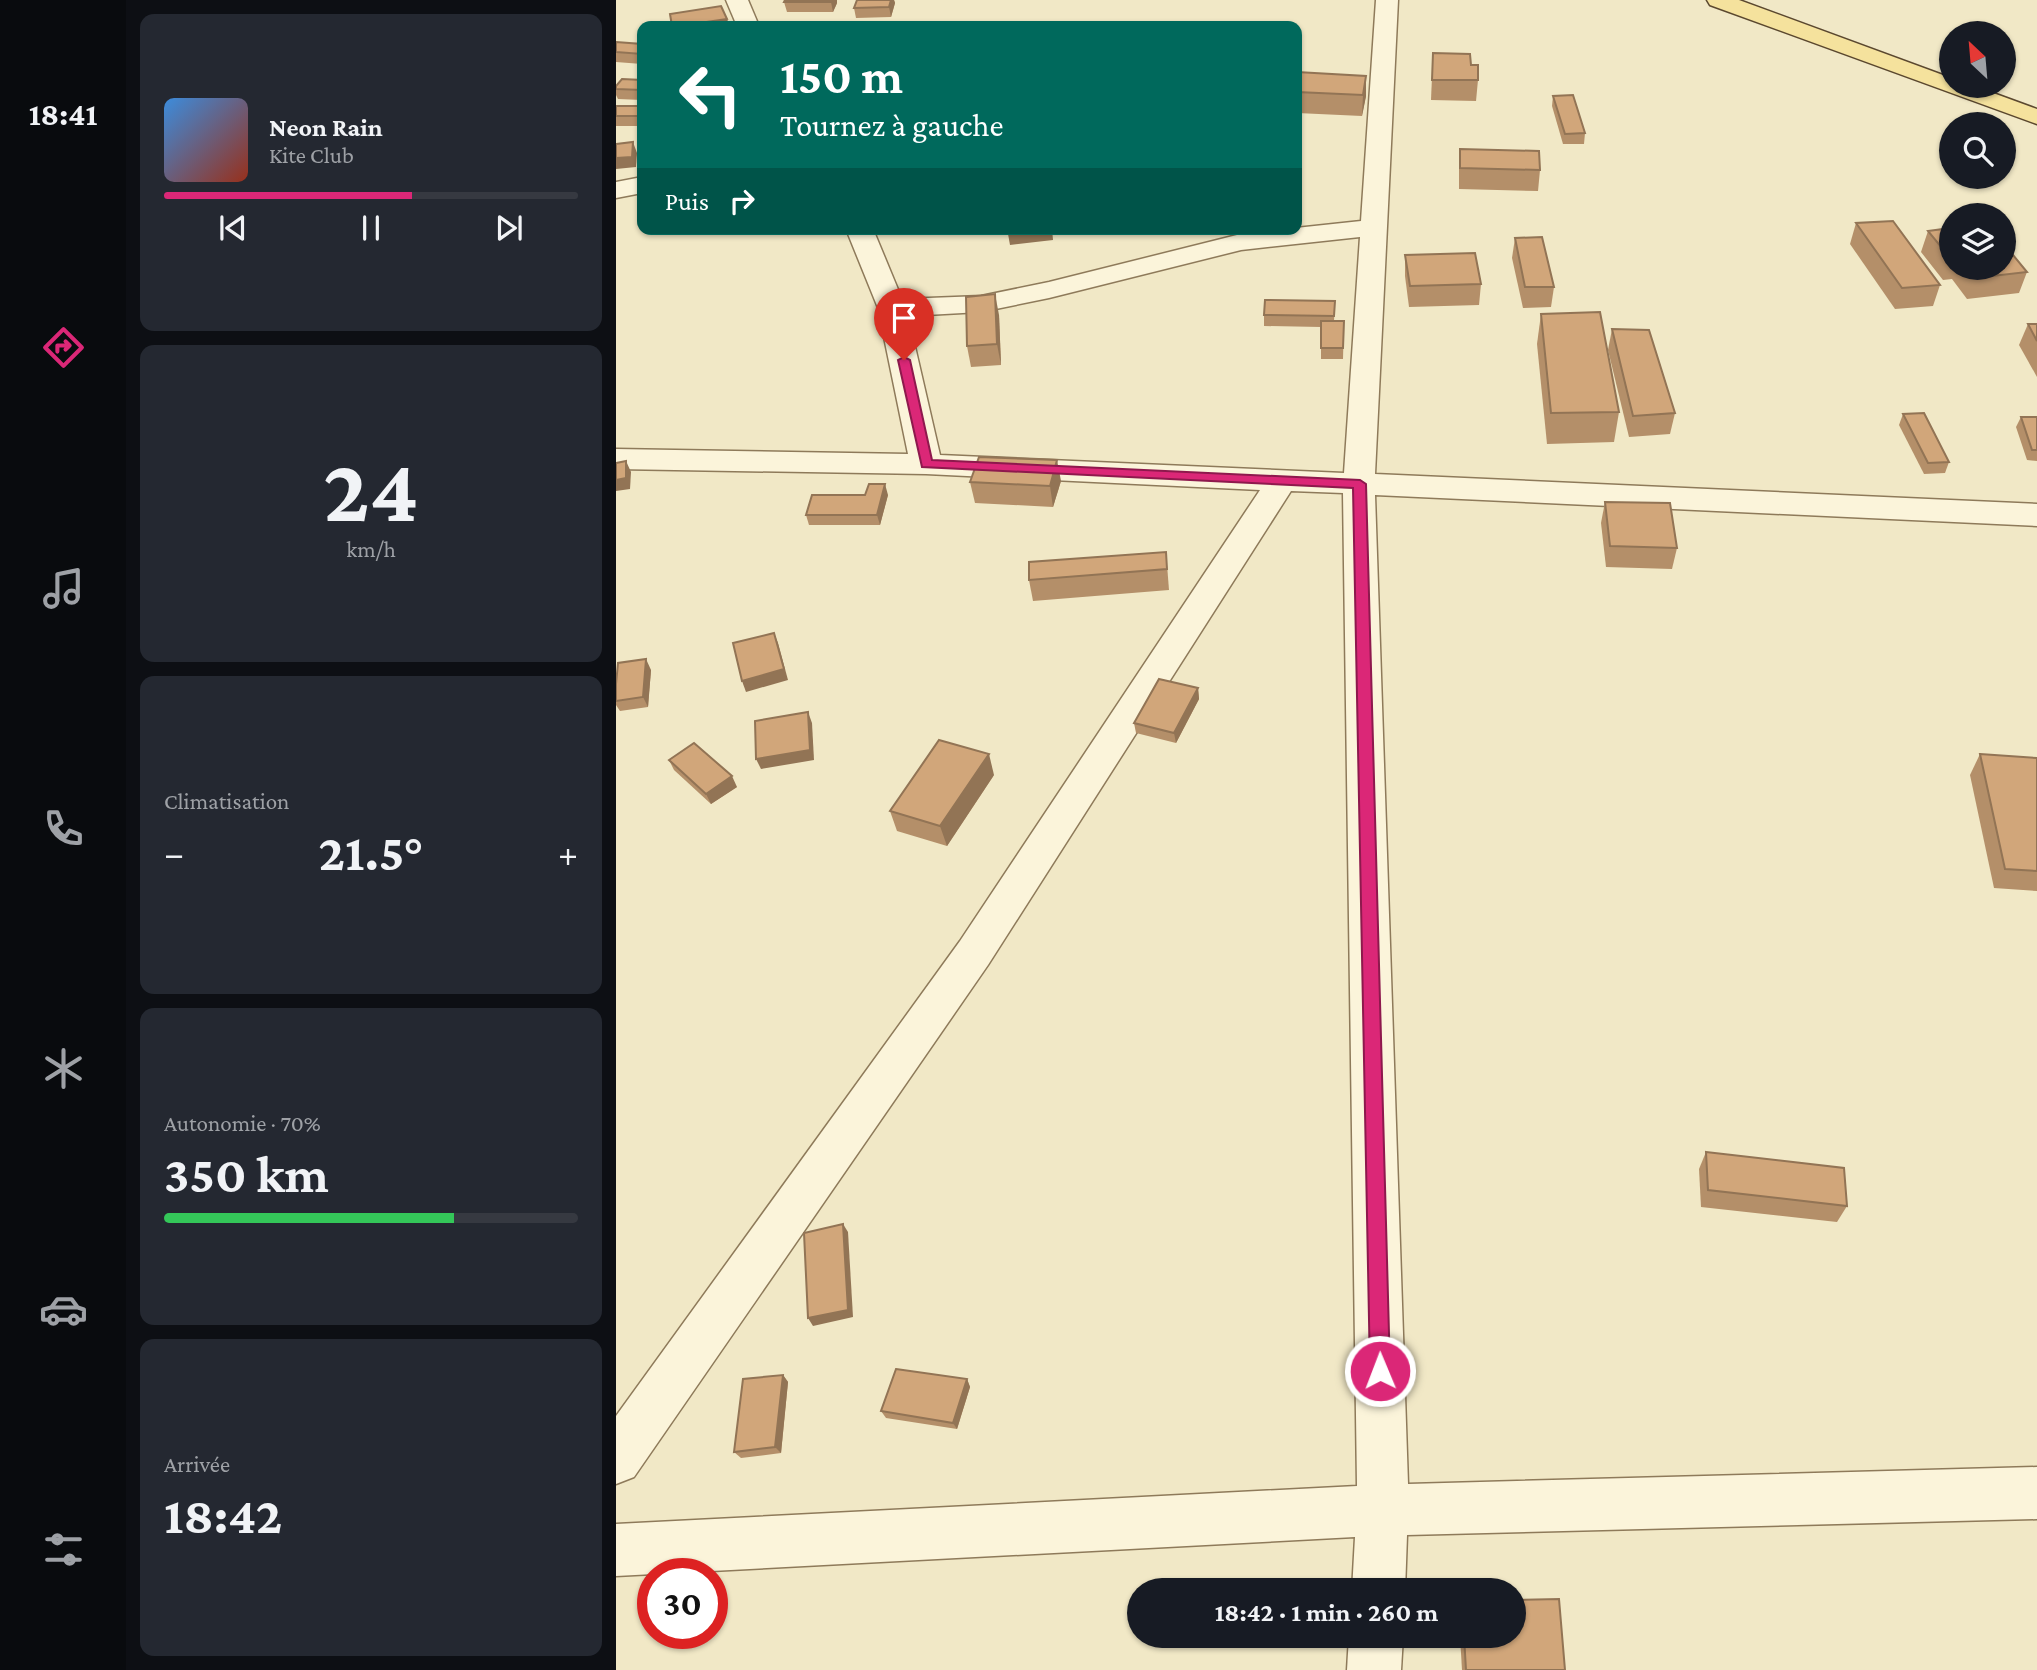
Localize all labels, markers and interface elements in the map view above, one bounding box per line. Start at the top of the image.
north arrow [1939,21,2016,98]
map controls [1939,21,2016,280]
icon: left [665,49,756,140]
text: 150 m [780,49,903,104]
text: 18:41 [29,96,97,132]
text: Tournez à gauche [780,107,1003,143]
button: search [1939,112,2016,189]
text: Neon Rain [269,113,383,142]
text: Kite Club [269,142,354,168]
icon: right [723,182,761,220]
text: Puis [665,187,709,216]
button: layers [1939,203,2016,280]
icon: previous [214,209,252,247]
icon: pause [352,209,390,247]
icon: next [490,209,528,247]
pin [874,288,934,360]
icon: arrive [885,299,923,337]
icon: directions [39,323,88,372]
text: 24 [323,439,419,541]
text: km/h [346,536,396,562]
icon: music [39,564,88,613]
text: Climatisation [164,788,289,814]
icon: phone [39,804,88,853]
text: 21.5° [319,823,424,881]
text: − [164,832,184,874]
text: + [558,832,578,874]
icon: climate [39,1044,88,1093]
text: Autonomie · 70% [164,1110,321,1136]
text: 350 km [164,1145,329,1203]
icon: car [39,1285,88,1334]
position arrow [1343,1334,1417,1408]
text: Arrivée [164,1451,230,1477]
text: 18:42 [164,1486,282,1544]
icon: filters [39,1525,88,1574]
speed limit sign: 30 [637,1558,728,1649]
text: 18:42 · 1 min · 260 m [1215,1598,1438,1627]

